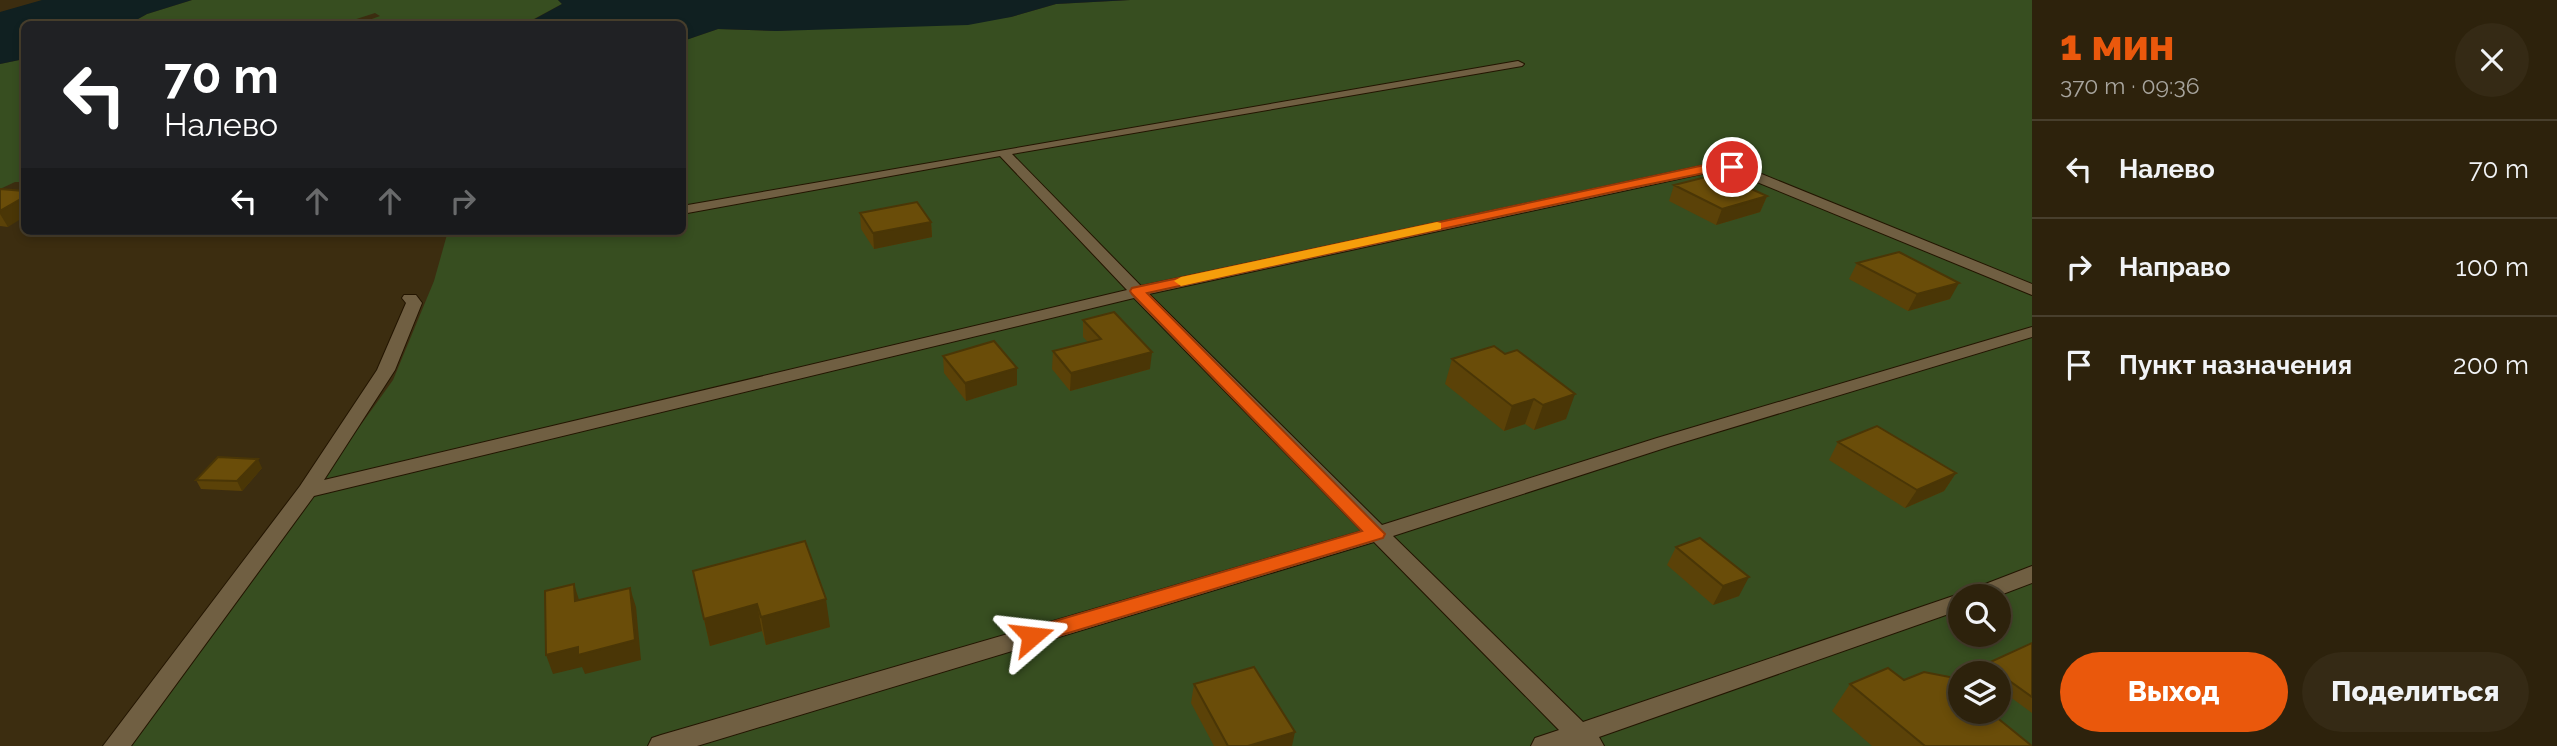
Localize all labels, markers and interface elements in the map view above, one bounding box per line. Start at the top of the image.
text: 1 мин [2060,21,2174,70]
button: close [2455,23,2529,97]
text: 70 m [164,47,279,104]
icon: left [49,49,140,140]
text: 370 m · 09:36 [2060,72,2200,99]
text: Налево [164,106,278,143]
pin [1702,137,1762,197]
icon: arrive [1713,148,1751,186]
icon: left [2060,150,2098,188]
text: Налево [2119,154,2215,184]
text: 70 m [2469,154,2529,184]
icon: left [225,182,263,220]
icon: ahead [298,182,336,220]
icon: ahead [371,182,409,220]
icon: right [444,182,482,220]
icon: right [2060,248,2098,286]
text: Направо [2119,252,2230,282]
text: 100 m [2456,252,2529,282]
icon: arrive [2060,346,2098,384]
text: Пункт назначения [2119,350,2352,380]
text: 200 m [2453,350,2529,380]
map controls [1948,584,2011,724]
button: search [1948,584,2011,647]
position arrow [995,599,1069,673]
button: Выход [2060,652,2288,732]
button: Поделиться [2302,652,2529,732]
button: layers [1948,661,2011,724]

